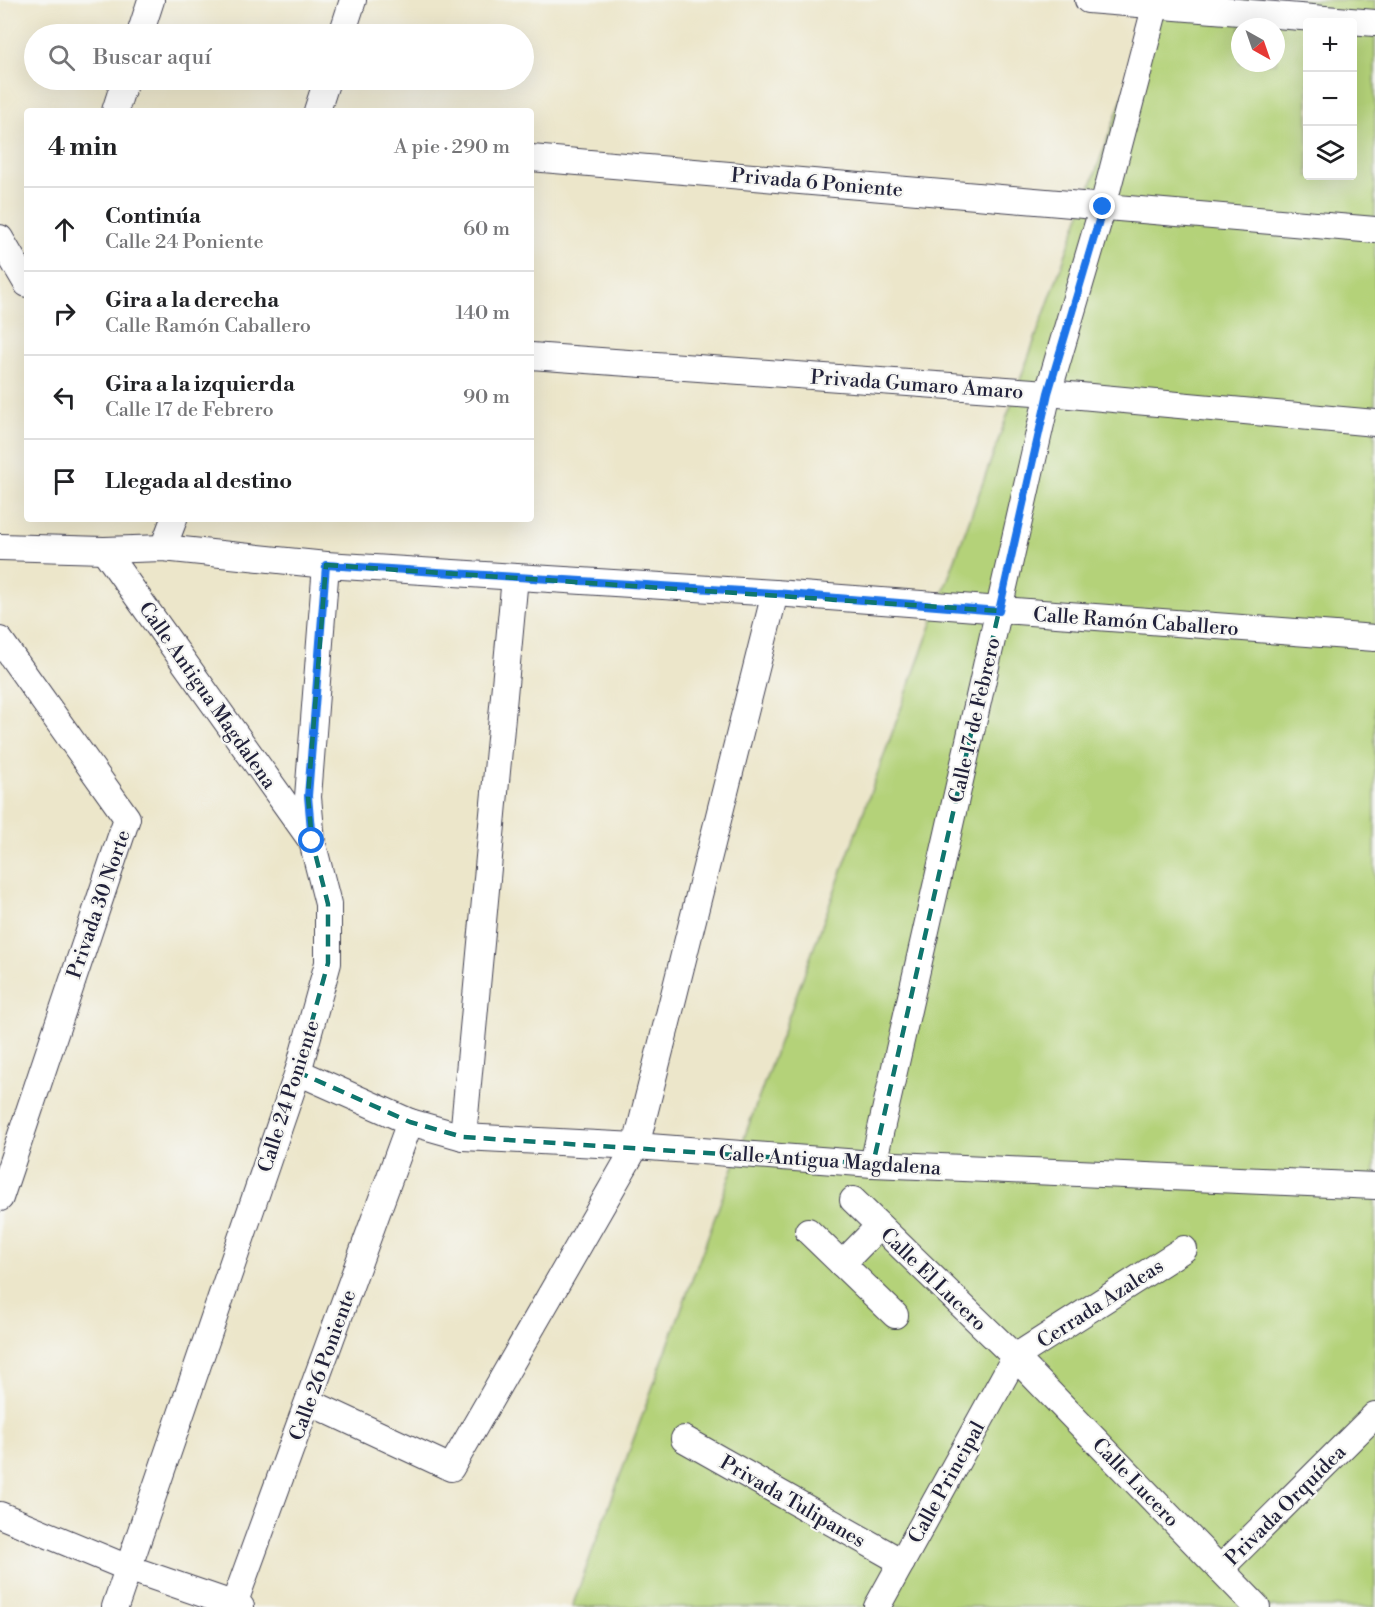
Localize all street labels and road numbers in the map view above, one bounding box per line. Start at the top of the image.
street label: Privada 6 Poniente [730,164,904,203]
street label: Privada Gumaro Amaro [810,366,1024,405]
street label: Calle Antigua Magdalena [133,597,281,795]
street label: Calle Ramón Caballero [1032,603,1240,642]
street label: Calle 17 de Febrero [944,635,1007,805]
street label: Privada 30 Norte [62,827,137,982]
street label: Calle 24 Poniente [253,1017,326,1176]
street label: Calle Antigua Magdalena [718,1141,943,1182]
street label: Calle El Lucero [875,1223,991,1337]
street label: Cerrada Azaleas [1033,1254,1169,1354]
street label: Calle 26 Poniente [285,1287,362,1444]
street label: Calle Principal [904,1417,991,1548]
street label: Calle Lucero [1086,1433,1184,1533]
street label: Privada Orquídea [1220,1440,1352,1572]
street label: Privada Tulipanes [715,1451,869,1554]

